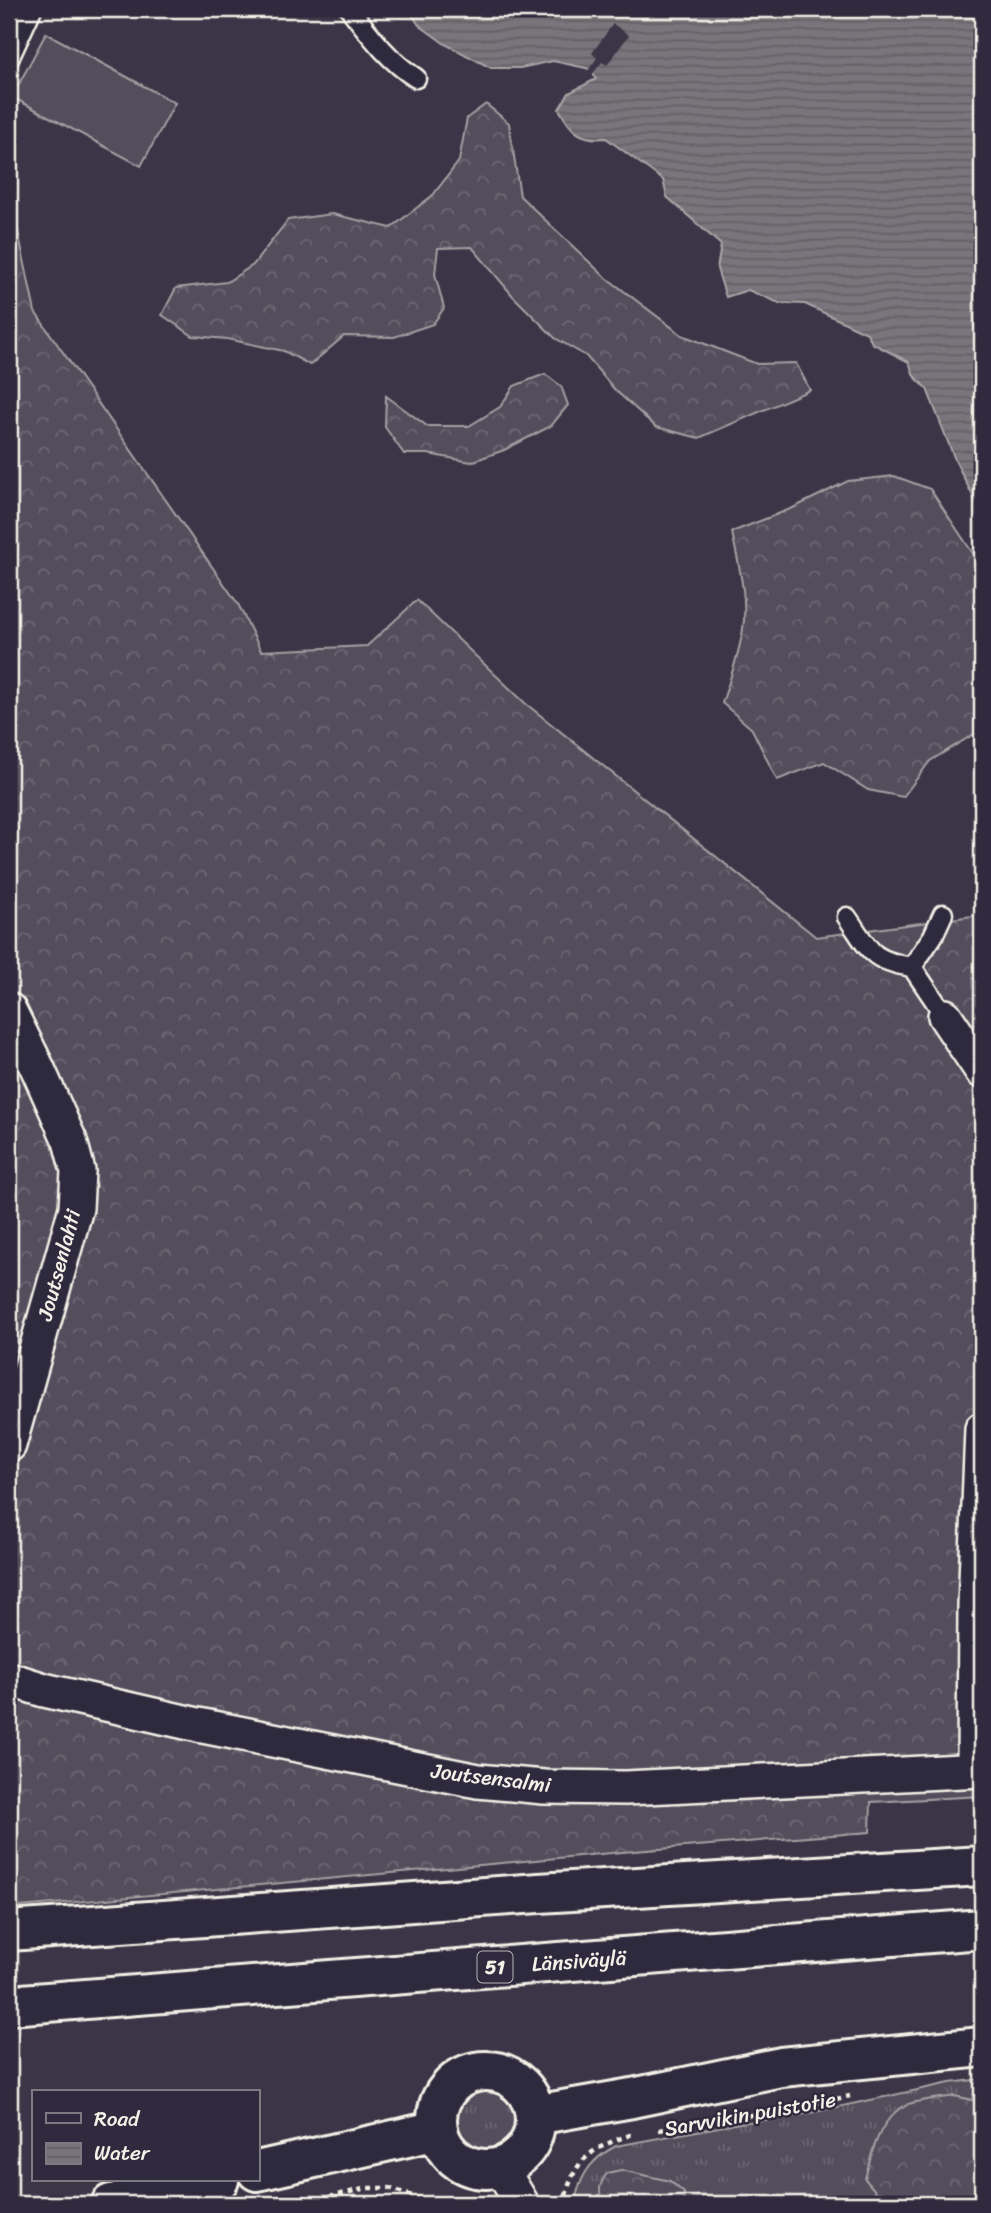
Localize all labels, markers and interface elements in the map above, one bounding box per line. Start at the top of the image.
street label: Joutsenlahti [26,1204,92,1326]
street label: Joutsensalmi [428,1752,554,1804]
street label: Länsiväylä [530,1939,629,1983]
road number: 51 [477,1952,512,1982]
street label: Sarvvikin puistotie [661,2080,839,2148]
legend [32,2090,259,2182]
text: Road [94,2100,141,2138]
text: Water [94,2134,151,2172]

